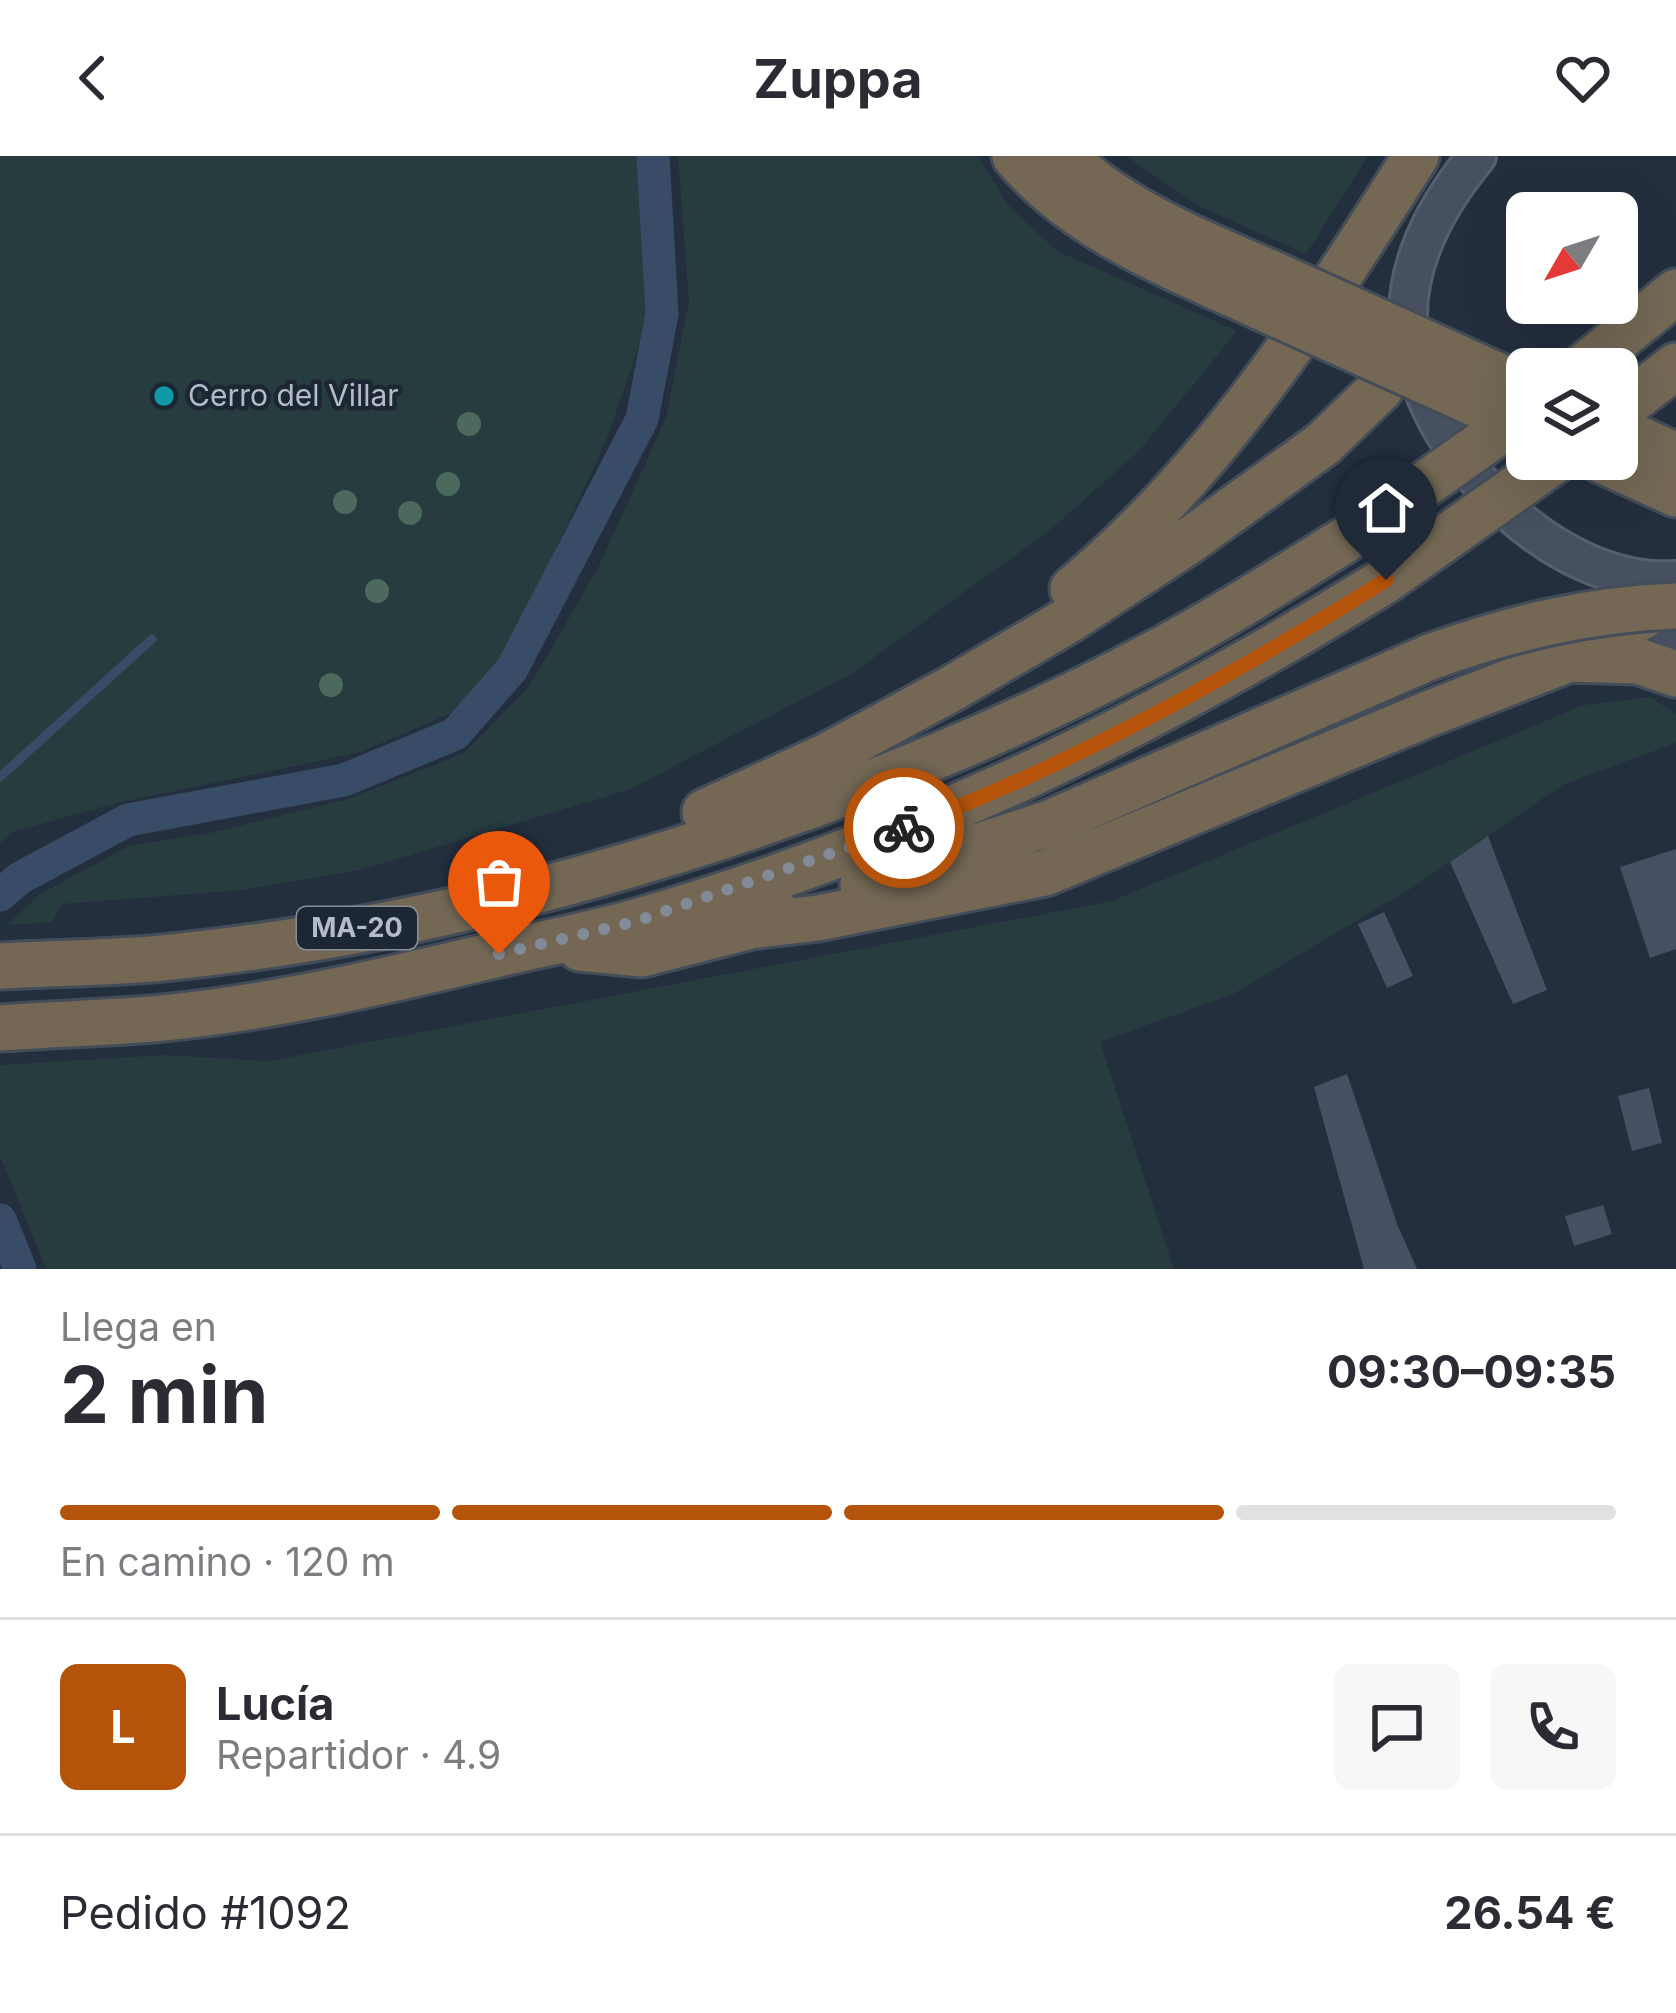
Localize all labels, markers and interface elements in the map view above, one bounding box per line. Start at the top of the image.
icon: back [60,45,126,111]
icon: heart [1550,45,1616,111]
text: Zuppa [753,46,923,111]
north arrow [1506,192,1638,324]
map controls [1506,192,1638,480]
button: layers [1506,348,1638,480]
place label: Cerro del Villar [188,377,399,413]
marker: Cerro del Villar [151,383,177,409]
pin [1335,457,1437,580]
icon: home [1353,475,1419,541]
courier [844,768,964,888]
icon: bike [871,795,937,861]
pin [448,831,550,954]
icon: bag [466,849,532,915]
road number: MA-20 [297,907,417,949]
text: Llega en [60,1303,217,1350]
text: 09:30–09:35 [1327,1344,1616,1399]
text: 2 min [60,1347,268,1442]
text: En camino · 120 m [60,1538,395,1585]
button: chat [1334,1664,1460,1790]
button: phone [1490,1664,1616,1790]
text: Lucía [216,1676,334,1731]
text: L [110,1699,136,1754]
text: Repartidor · 4.9 [216,1731,501,1778]
text: Pedido #1092 [60,1885,351,1940]
text: 26.54 € [1444,1885,1616,1940]

